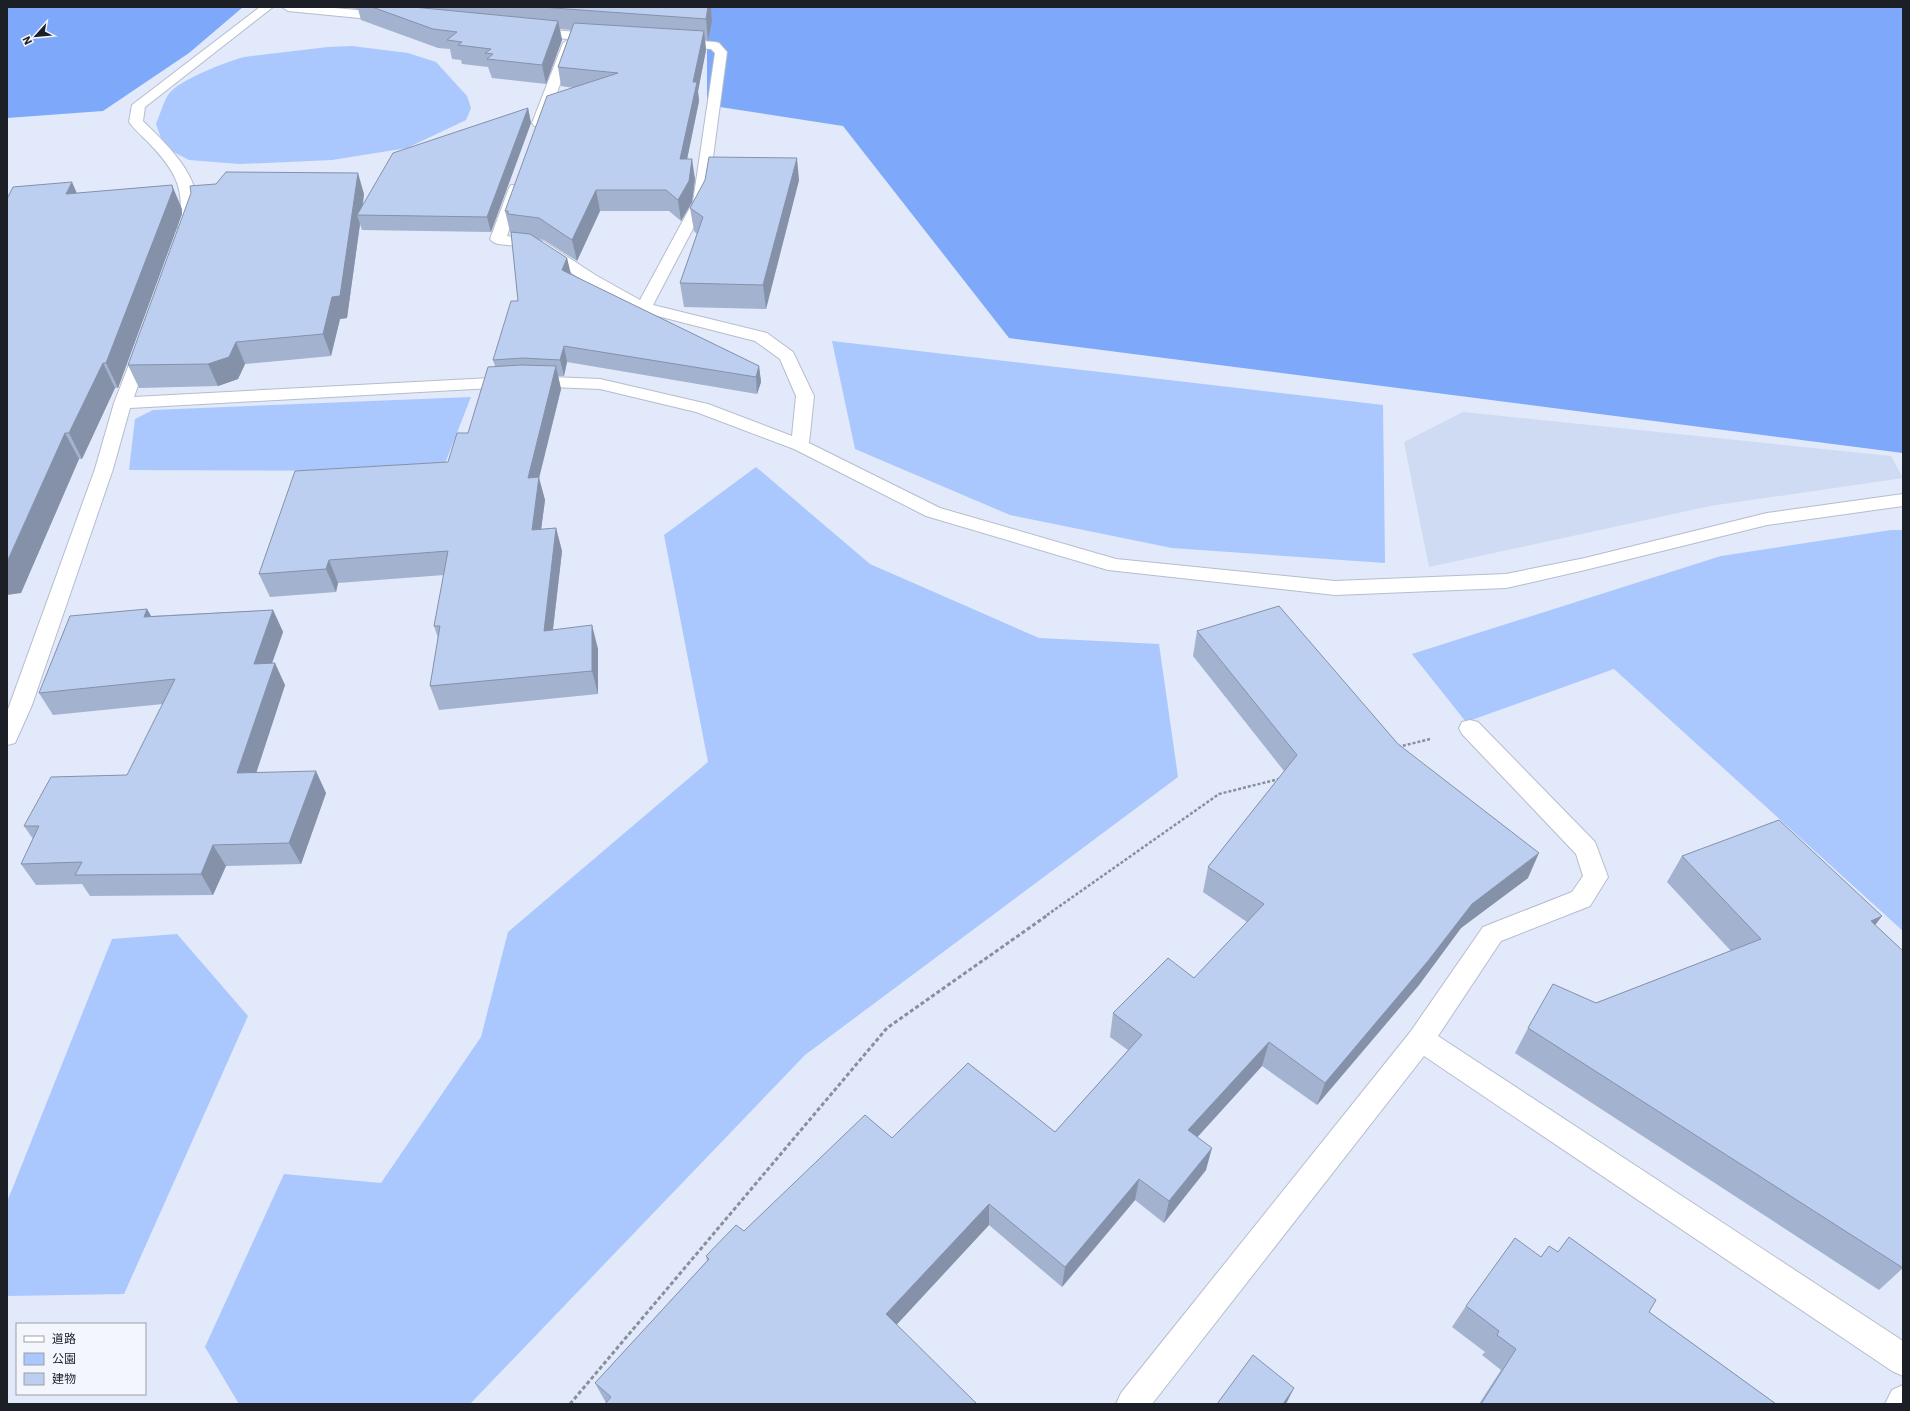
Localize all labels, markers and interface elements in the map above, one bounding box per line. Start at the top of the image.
north arrow [16,16,56,56]
text: N [19,34,35,47]
legend [16,1323,146,1395]
text: 道路 [52,1331,76,1346]
text: 公園 [52,1351,76,1366]
text: 建物 [52,1371,76,1386]

